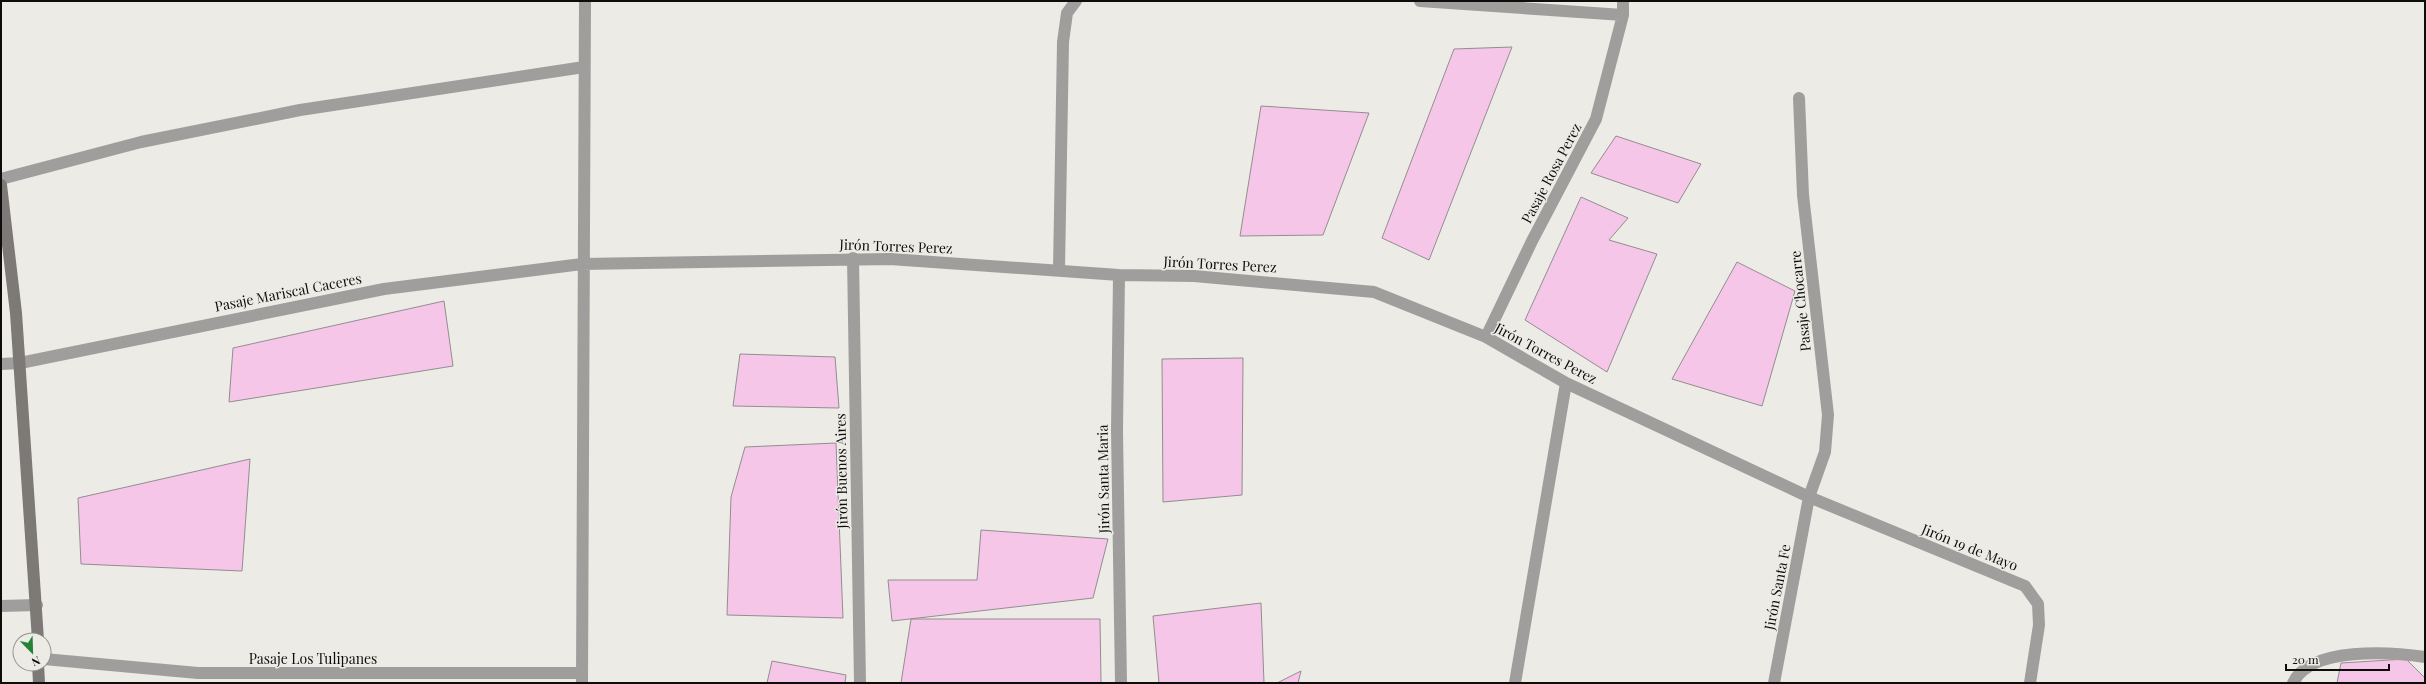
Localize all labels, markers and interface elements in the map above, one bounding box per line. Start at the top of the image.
street label: Pasaje Rosa Perez [1517,119,1586,226]
street label: Jirón Torres Perez [838,234,953,257]
street label: Pasaje Chocarre [1785,250,1815,352]
street label: Jirón Torres Perez [1162,251,1277,276]
street label: Pasaje Mariscal Caceres [213,268,363,316]
street label: Jirón Torres Perez [1491,318,1601,388]
street label: Jirón Buenos Aires [830,413,852,530]
street label: Jirón Santa Maria [1093,425,1113,534]
street label: Jirón 19 de Mayo [1918,519,2021,575]
street label: Jirón Santa Fe [1759,543,1795,632]
north arrow [12,632,52,672]
scale bar [2286,646,2389,672]
street label: Pasaje Los Tulipanes [249,649,377,668]
text: 20 m [2292,651,2319,667]
text: N [29,653,43,670]

